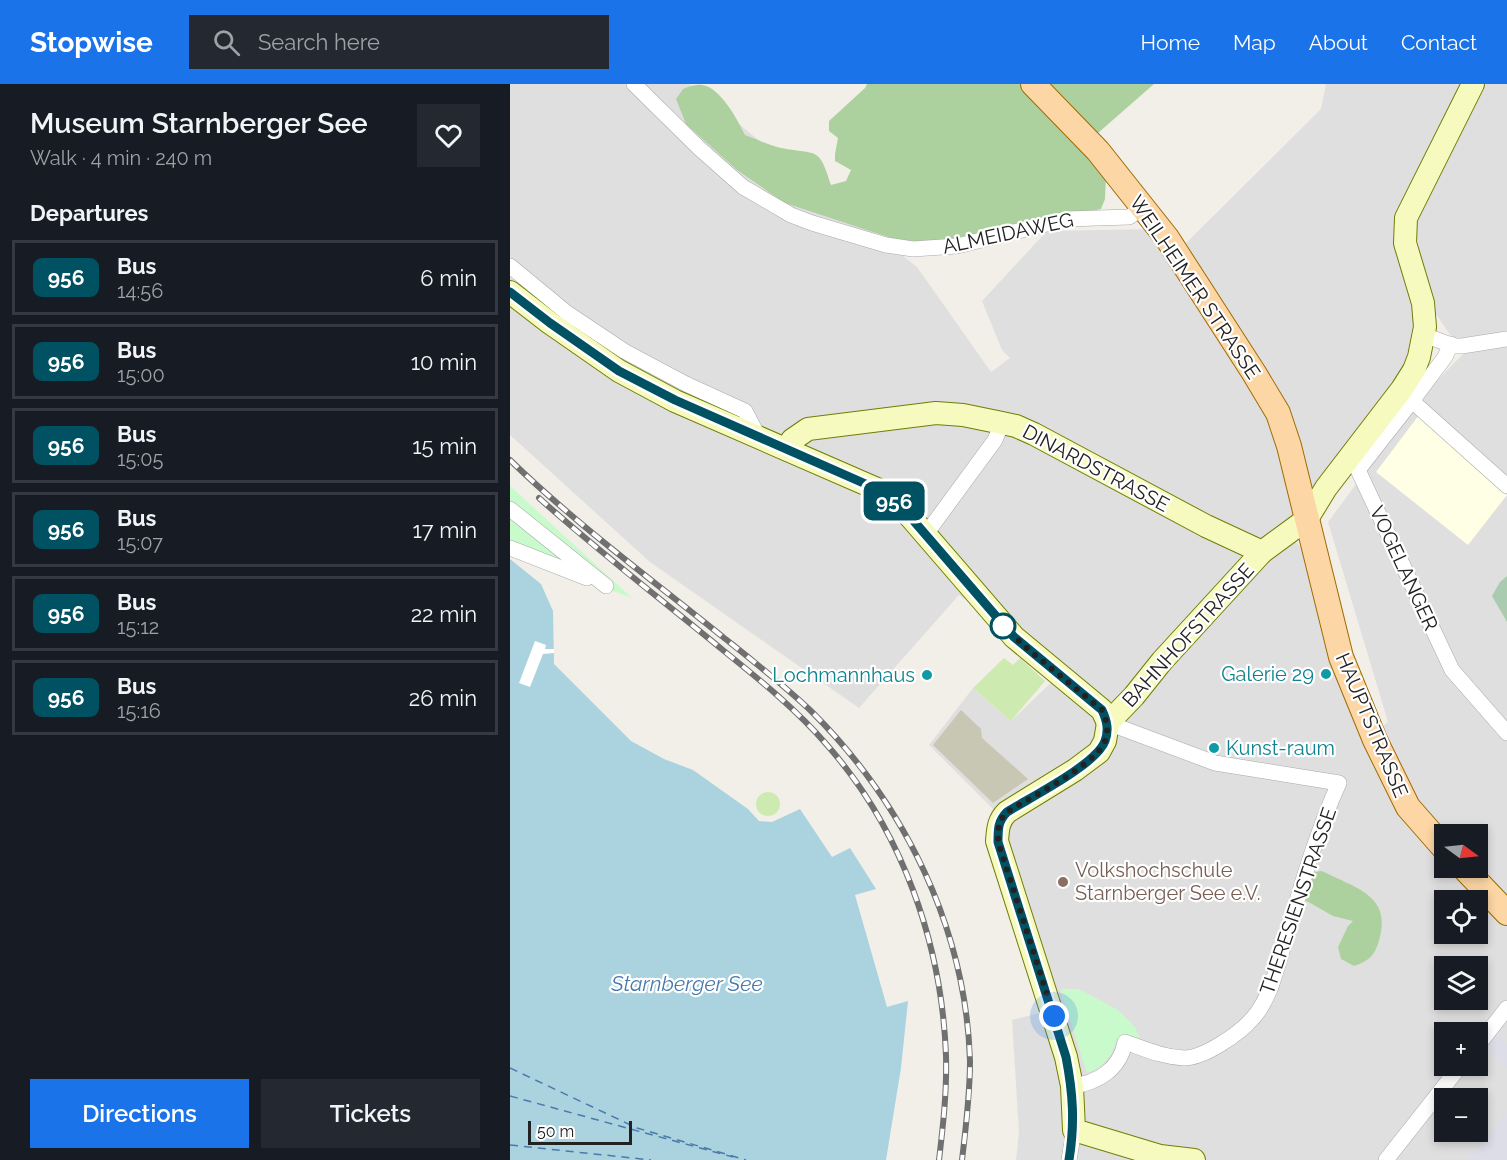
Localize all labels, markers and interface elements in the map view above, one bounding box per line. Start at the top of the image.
search box [189,15,609,69]
text: Stopwise [30,26,153,59]
icon: search [210,26,243,59]
text: Search here [258,29,380,55]
text: Home [1141,30,1200,55]
text: Map [1233,30,1276,55]
text: About [1309,30,1368,55]
text: Contact [1401,30,1477,55]
button: heart [417,104,480,167]
text: Museum Starnberger See [30,107,368,140]
text: Walk · 4 min · 240 m [30,146,212,170]
street label: WEILHEIMER STRASSE [1124,191,1266,383]
text: Departures [30,200,148,226]
street label: ALMEIDAWEG [940,207,1076,259]
text: Bus [117,253,156,279]
text: 956 [48,265,84,290]
text: 6 min [420,265,477,291]
text: 14:56 [117,279,163,303]
text: Bus [117,337,156,363]
text: 956 [48,349,84,374]
text: 10 min [411,349,477,375]
text: 15:00 [117,363,165,387]
street label: DINARDSTRASSE [1019,419,1173,517]
text: Bus [117,421,156,447]
text: 956 [48,433,84,458]
text: 15 min [412,433,477,459]
text: 15:05 [117,447,163,471]
line badge: 956 [860,482,928,520]
text: 956 [876,489,912,514]
street label: VOGELANGER [1365,502,1443,634]
text: Bus [117,505,156,531]
text: 956 [48,517,84,542]
text: 17 min [412,517,477,543]
text: 15:07 [117,531,163,555]
street label: BAHNHOFSTRASSE [1117,558,1259,712]
text: Bus [117,589,156,615]
text: 956 [48,601,84,626]
text: 22 min [411,601,477,627]
unlabelled marker [990,613,1016,639]
text: 15:12 [117,615,159,639]
street label: HAUPTSTRASSE [1331,649,1413,801]
place label: Galerie 29 [1221,662,1314,686]
place label: Lochmannhaus [772,663,915,687]
marker: Galerie 29 [1319,667,1333,681]
marker: Lochmannhaus [920,668,934,682]
text: Bus [117,673,156,699]
text: 956 [48,685,84,710]
text: 26 min [409,685,477,711]
text: 15:16 [117,699,161,723]
place label: Kunst-raum [1226,736,1335,760]
marker: Kunst-raum [1207,741,1221,755]
street label: THERESIENSTRASSE [1255,804,1341,998]
north arrow [1434,824,1488,878]
map controls [1434,824,1488,1142]
place label: Volkshochschule Starnberger See e.V. [1075,858,1261,905]
marker: Volkshochschule Starnberger See e.V. [1056,875,1070,889]
button: locate [1434,890,1488,944]
button: layers [1434,956,1488,1010]
water label: Starnberger See [610,971,763,996]
your location [1039,1001,1069,1031]
button: + [1434,1022,1488,1076]
button: Directions [30,1079,249,1148]
button: Tickets [261,1079,480,1148]
button: − [1434,1088,1488,1142]
scale bar [528,1118,632,1146]
text: 50 m [537,1122,574,1141]

